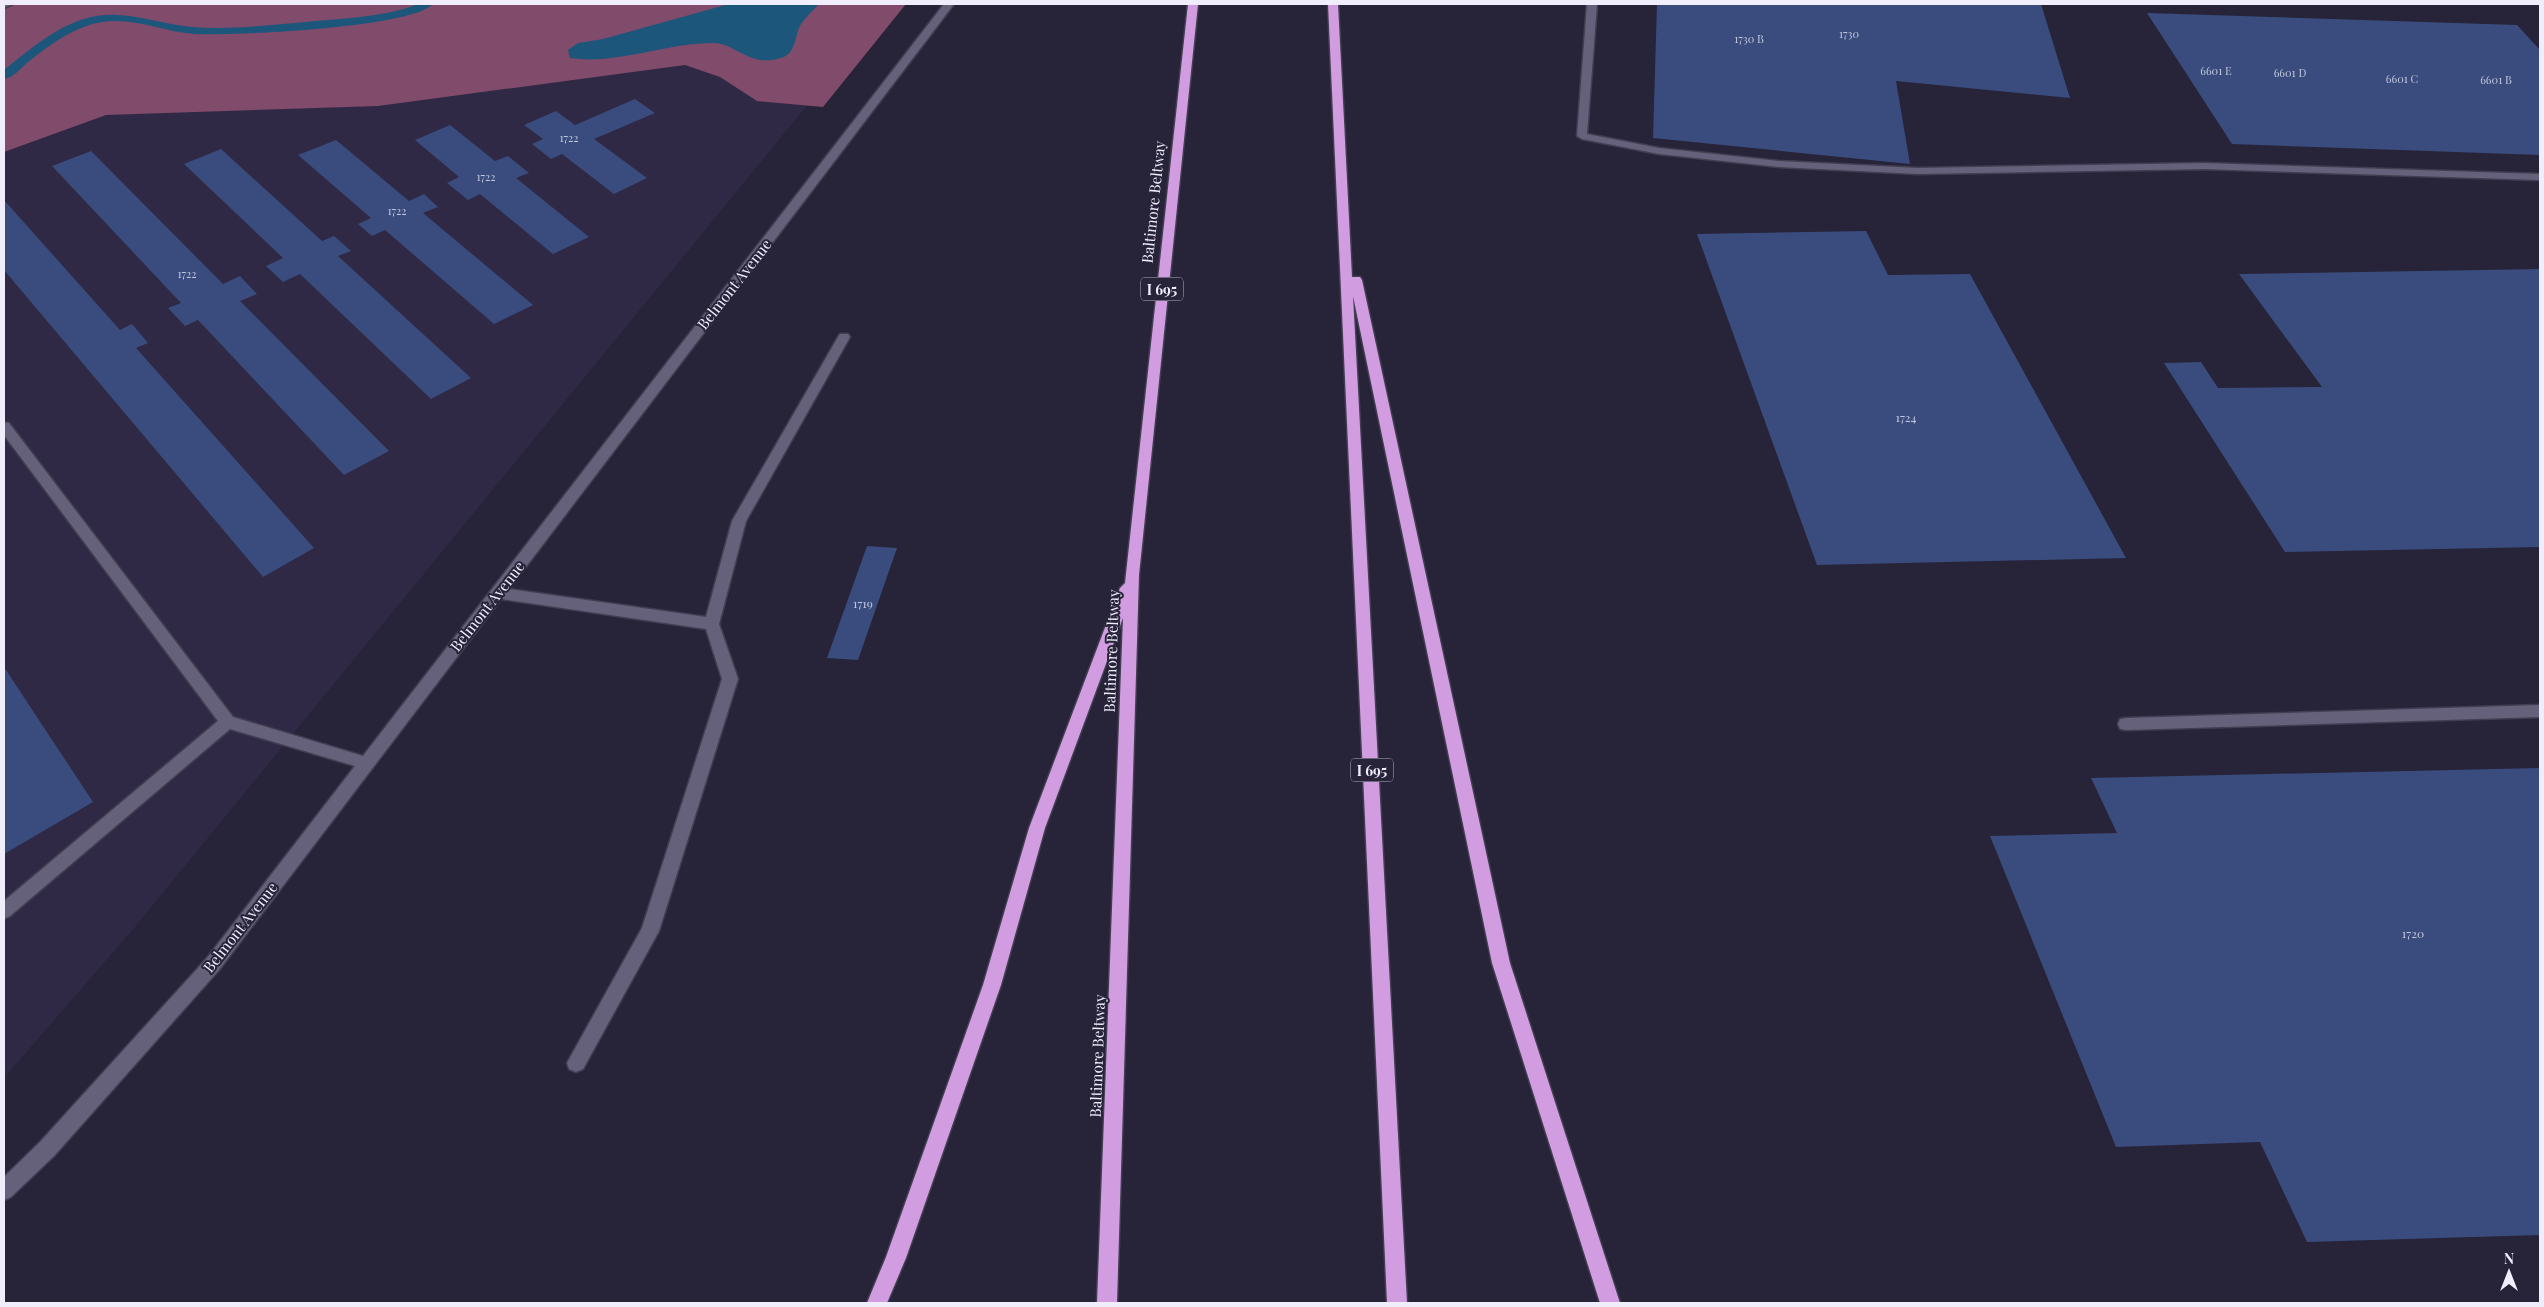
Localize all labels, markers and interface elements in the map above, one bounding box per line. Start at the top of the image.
house number: 1730 [1839,26,1859,41]
house number: 1730 B [1734,31,1764,46]
house number: 6601 E [2200,63,2232,78]
house number: 6601 D [2274,65,2306,80]
house number: 6601 C [2386,71,2418,86]
house number: 6601 B [2480,72,2512,87]
house number: 1722 [559,130,579,145]
street label: Baltimore Beltway [1137,139,1169,264]
house number: 1722 [476,169,496,184]
house number: 1722 [387,203,407,218]
street label: Belmont Avenue [692,235,776,333]
house number: 1722 [177,266,197,281]
road number: I 695 [1141,278,1183,300]
house number: 1724 [1896,409,1917,425]
street label: Belmont Avenue [445,557,529,655]
street label: Baltimore Beltway [1099,589,1123,713]
house number: 1719 [853,595,873,611]
road number: I 695 [1351,758,1393,782]
street label: Belmont Avenue [198,878,282,976]
house number: 1720 [2402,925,2424,941]
street label: Baltimore Beltway [1085,994,1109,1118]
north arrow [2484,1247,2534,1297]
text: N [2504,1249,2514,1268]

